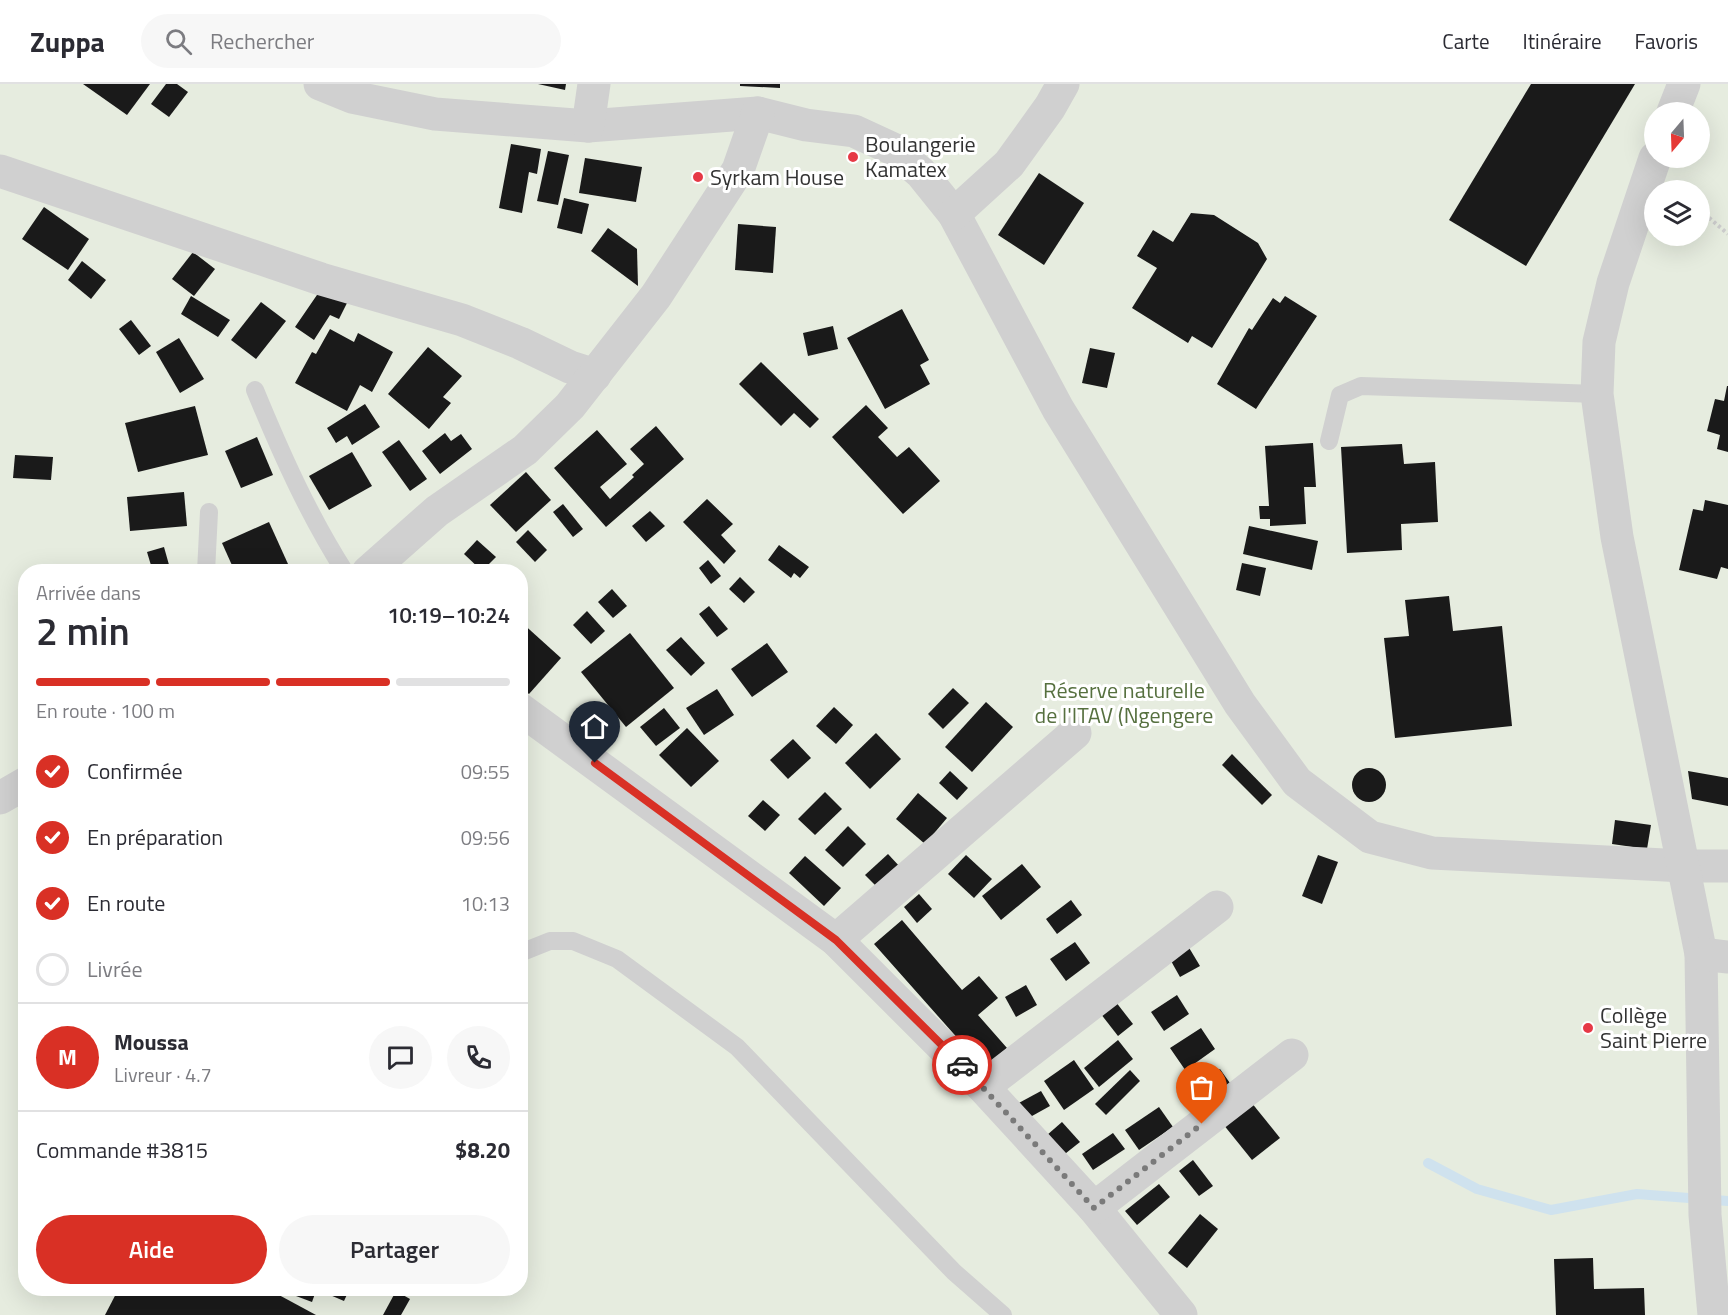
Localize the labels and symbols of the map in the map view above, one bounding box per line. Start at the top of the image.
north arrow [1644,102,1710,168]
place label: Boulangerie Kamatex [865,127,976,186]
marker: Boulangerie Kamatex [846,150,860,164]
place label: Syrkam House [710,160,844,194]
marker: Syrkam House [691,170,705,184]
park label: Réserve naturelle de l'ITAV (Ngengere [1035,673,1213,732]
pin [569,701,620,763]
place label: Collège Saint Pierre [1600,998,1707,1057]
marker: Collège Saint Pierre [1581,1021,1595,1035]
courier [932,1035,992,1095]
pin [1176,1062,1227,1124]

